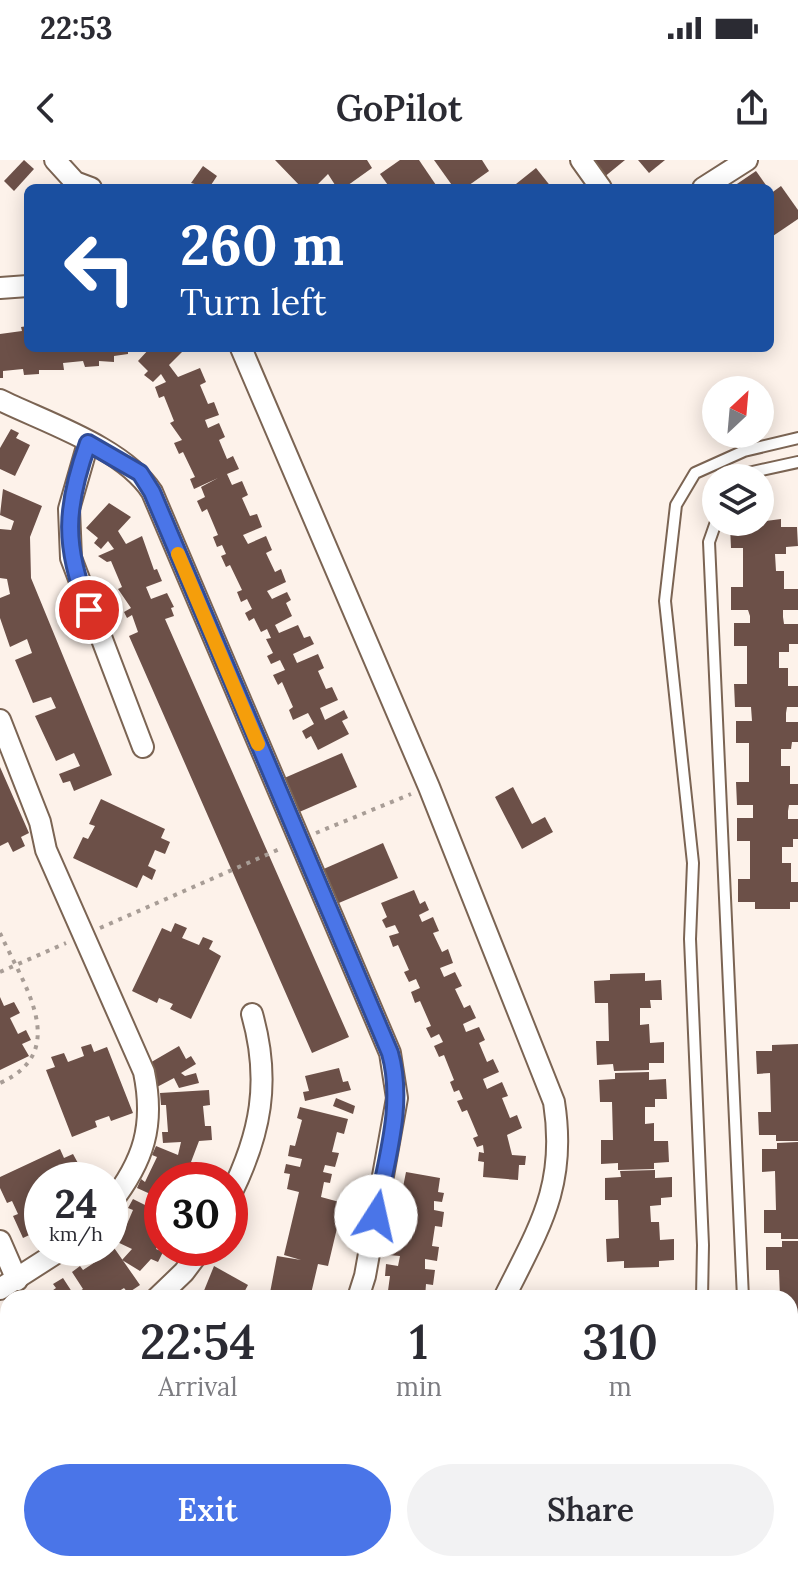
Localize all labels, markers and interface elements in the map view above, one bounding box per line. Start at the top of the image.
text: 22:53 [40,9,112,47]
text: GoPilot [336,85,462,131]
icon: back [24,86,68,130]
icon: share [730,86,774,130]
text: 260 m [180,209,344,280]
icon: left [48,216,152,320]
text: Turn left [180,279,327,325]
north arrow [702,376,774,448]
map controls [702,376,774,536]
button: layers [702,464,774,536]
pin [55,576,123,644]
icon: arrive [67,588,111,632]
speed limit sign: 30 [144,1162,248,1266]
position arrow [334,1174,418,1258]
text: 24 [54,1178,98,1229]
text: km/h [49,1221,103,1246]
text: 22:54 [140,1311,256,1372]
text: 1 [409,1311,428,1372]
text: 310 [582,1311,658,1372]
text: Arrival [158,1370,238,1403]
text: min [396,1370,442,1403]
text: m [608,1370,632,1403]
button: Exit [24,1464,391,1556]
button: Share [407,1464,774,1556]

